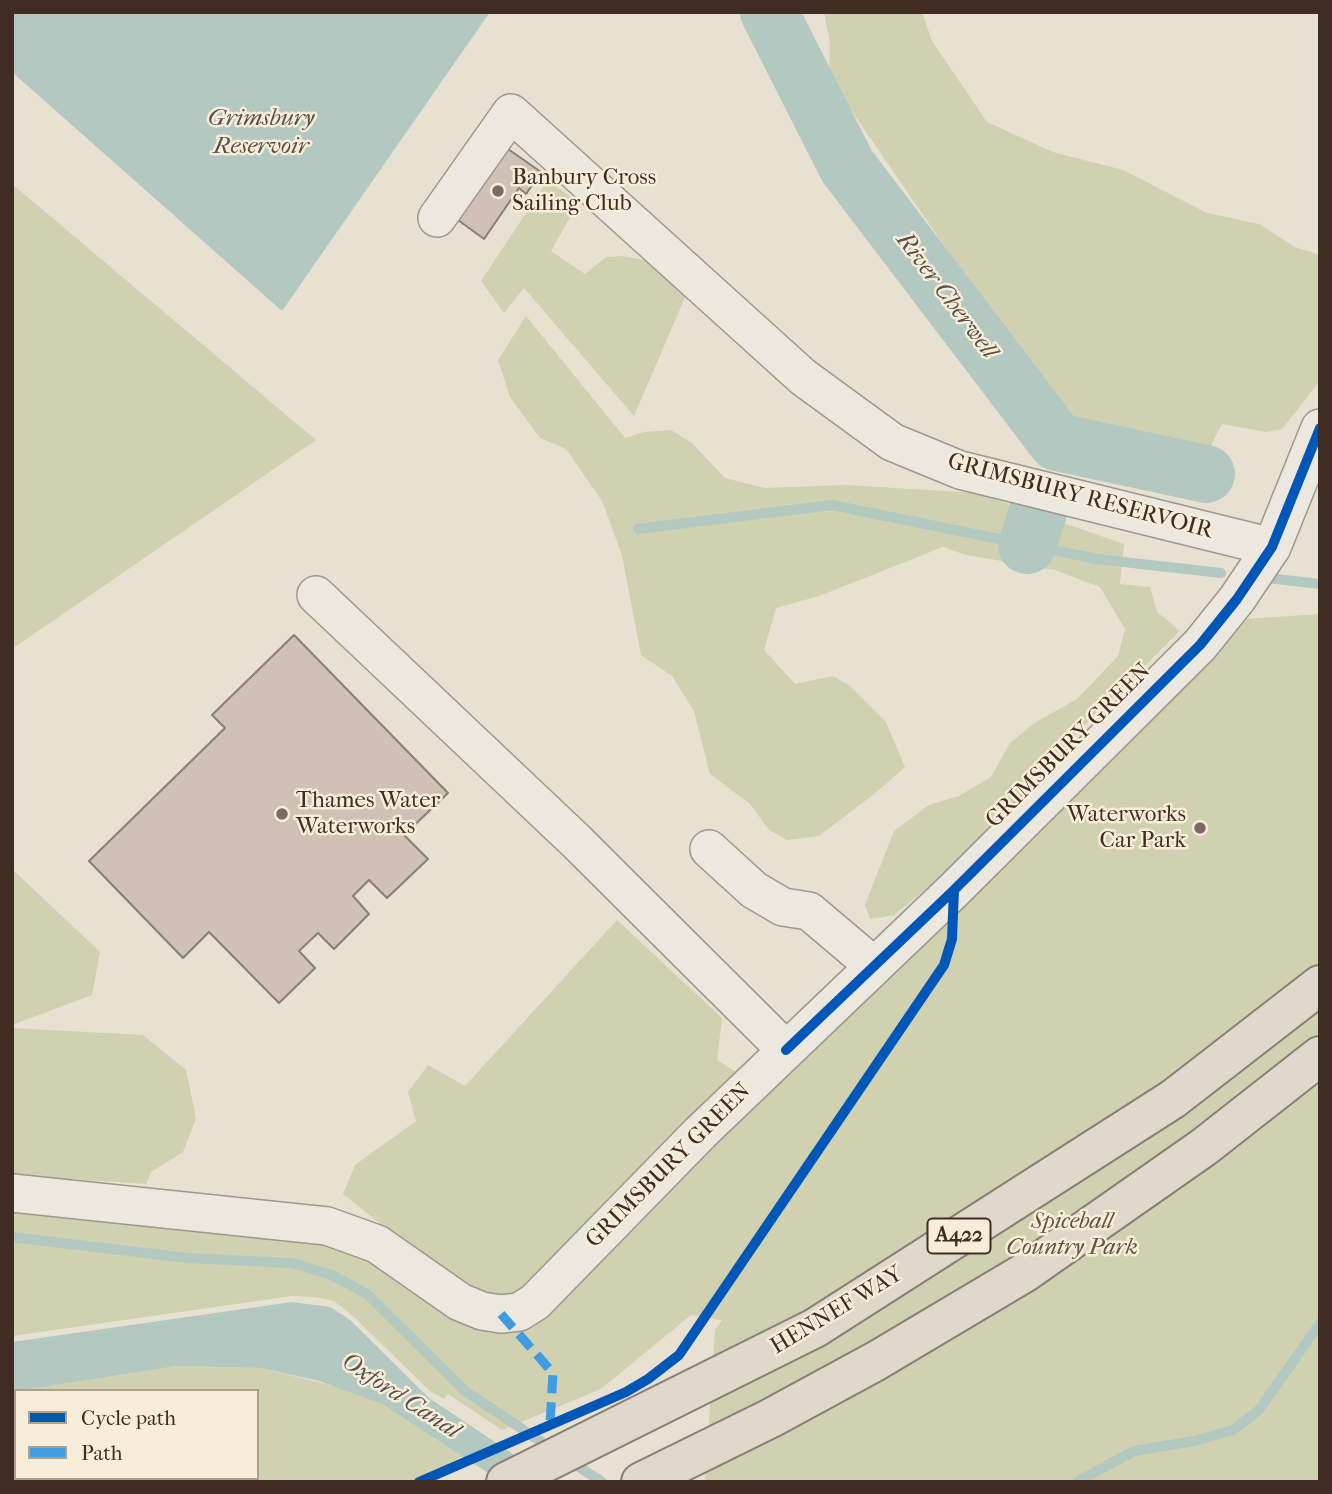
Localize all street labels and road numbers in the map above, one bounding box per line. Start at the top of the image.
street label: GRIMSBURY RESERVOIR [944,448,1216,546]
street label: GRIMSBURY GREEN [981,658,1157,834]
street label: GRIMSBURY GREEN [581,1078,757,1254]
road number: A422 [928,1218,990,1254]
street label: HENNEF WAY [766,1261,908,1361]

